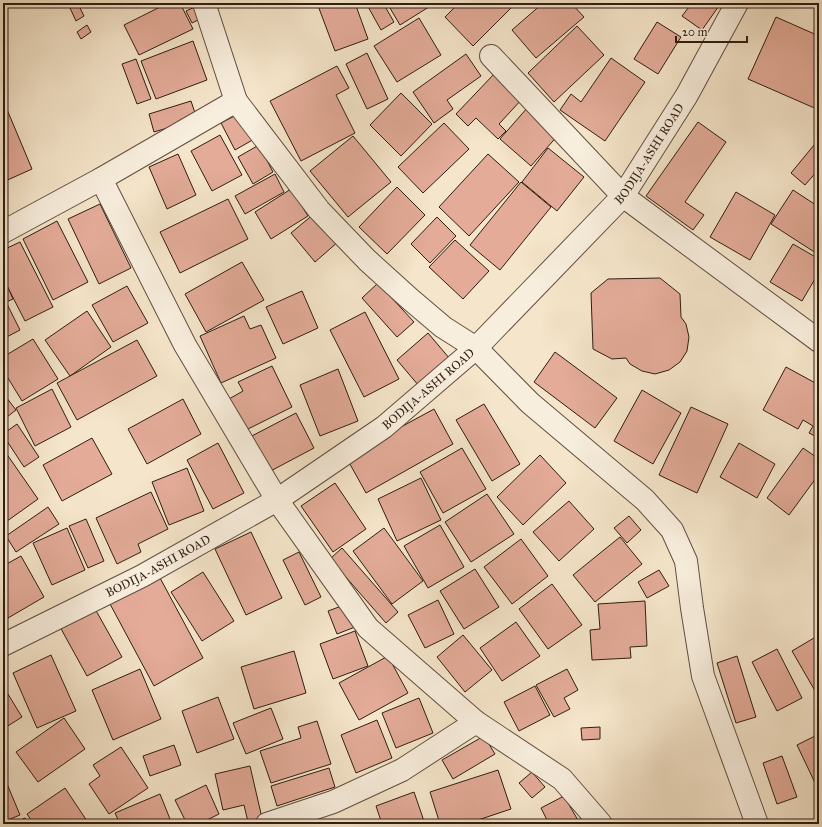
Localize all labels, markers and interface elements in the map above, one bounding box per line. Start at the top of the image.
scale bar [676,18,747,44]
text: 20 m [682,25,708,39]
street label: BODIJA-ASHI ROAD [612,101,687,207]
street label: BODIJA-ASHI ROAD [379,346,477,432]
street label: BODIJA-ASHI ROAD [103,532,213,600]

